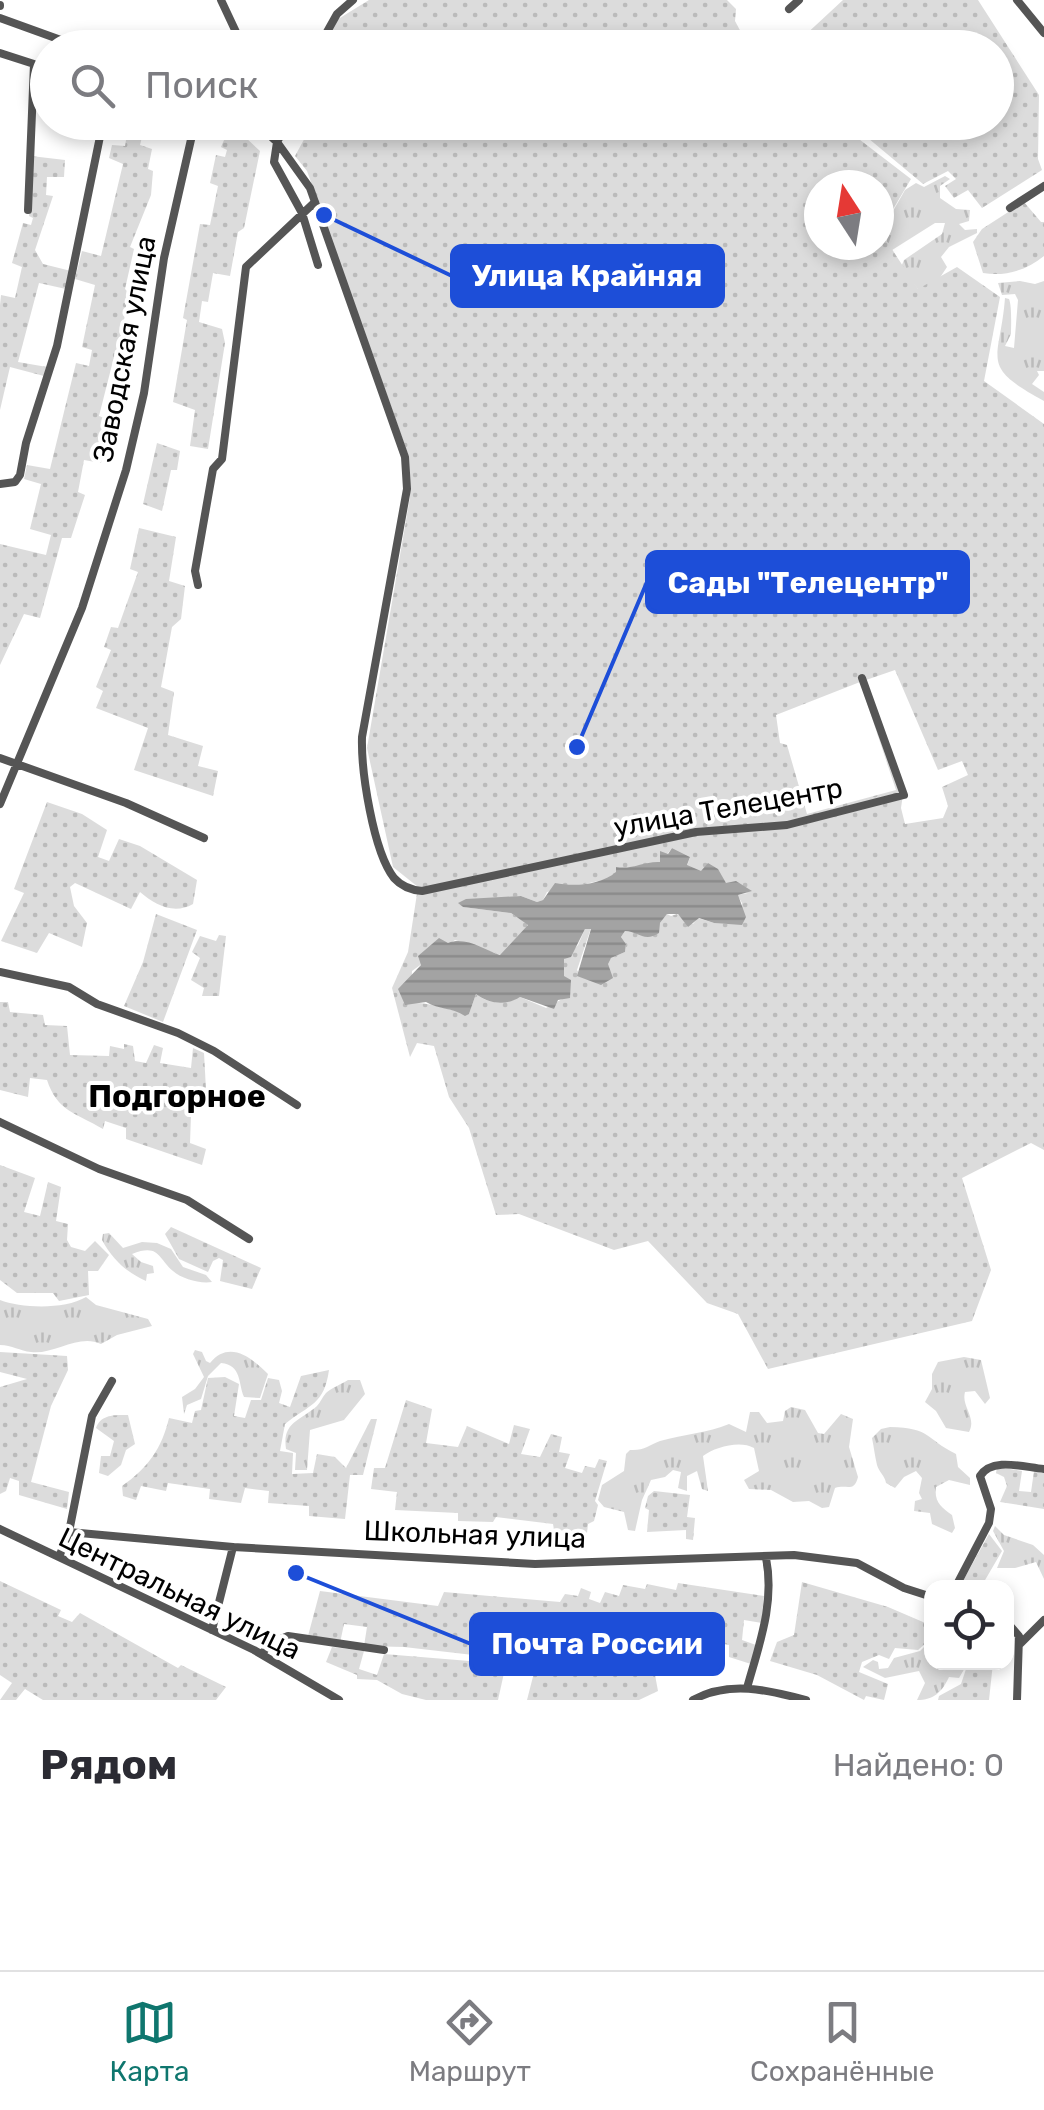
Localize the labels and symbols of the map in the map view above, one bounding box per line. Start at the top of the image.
north arrow [804,170,894,260]
street label: Заводская улица [86,233,163,465]
callout: Улица Крайняя [452,246,723,306]
text: Улица Крайняя [472,258,702,294]
callout: Сады "Телецентр" [647,552,968,612]
text: Сады "Телецентр" [667,565,949,601]
street label: улица Телецентр [611,771,845,844]
district label: Подгорное [88,1077,266,1115]
street label: Школьная улица [363,1514,587,1555]
street label: Центральная улица [53,1521,306,1666]
callout: Почта России [471,1614,723,1674]
text: Почта России [491,1626,703,1662]

